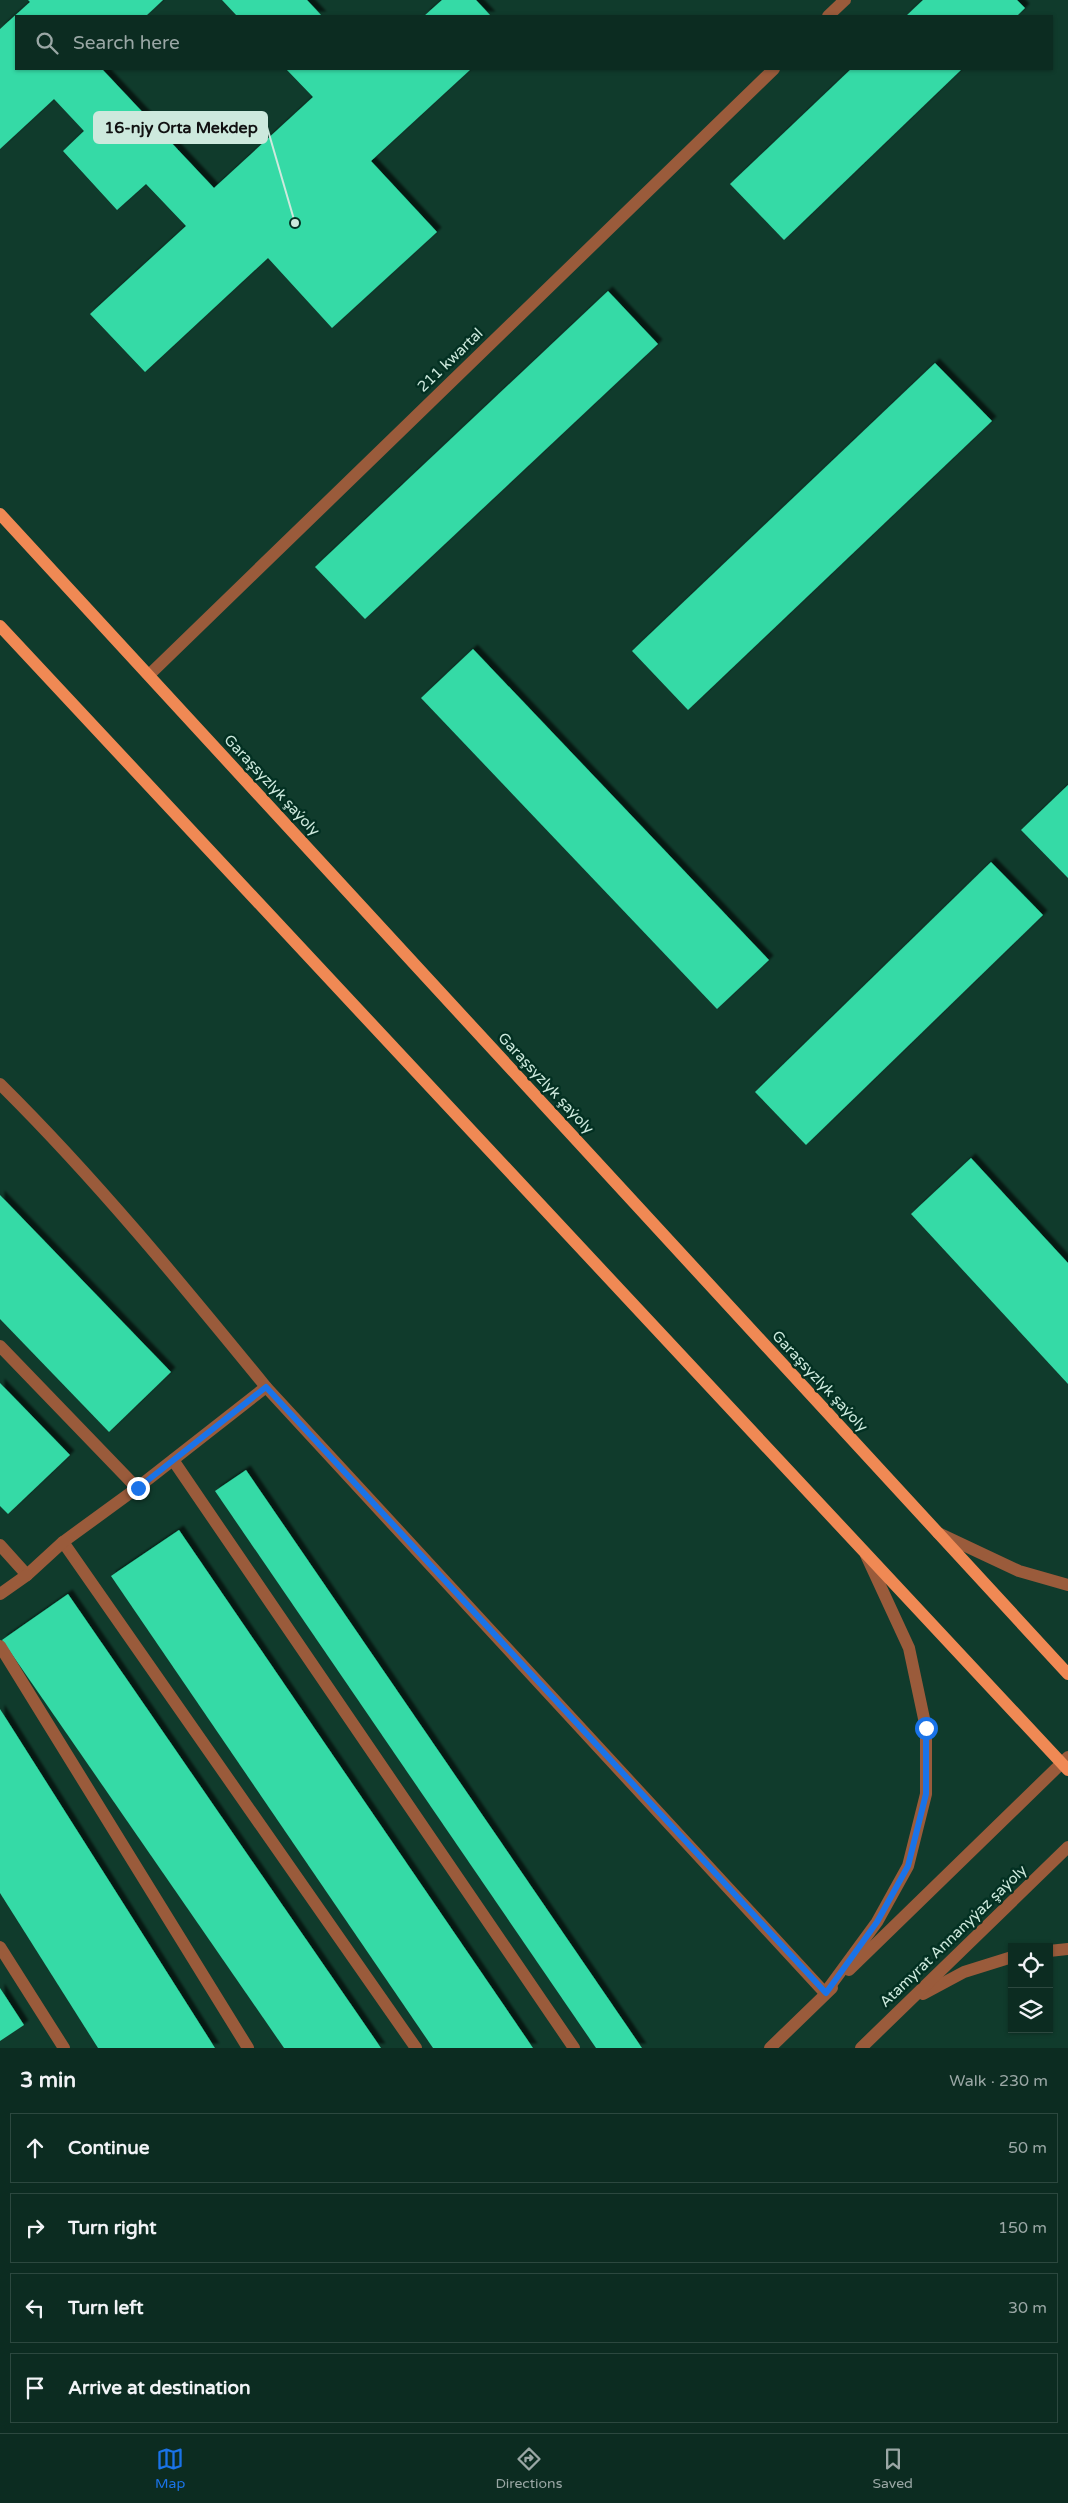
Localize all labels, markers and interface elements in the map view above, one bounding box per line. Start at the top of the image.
search box [15,15,1053,70]
icon: search [33,29,61,57]
text: Search here [73,32,180,54]
callout: 16-njy Orta Mekdep [94,112,267,143]
text: 16-njy Orta Mekdep [104,118,258,138]
street label: 211 kwartal [413,324,487,396]
street label: Garaşsyzlyk şaýoly [220,731,324,839]
street label: Garaşsyzlyk şaýoly [494,1029,598,1137]
street label: Garaşsyzlyk şaýoly [768,1327,872,1435]
route end [127,1477,150,1500]
route start [915,1717,938,1740]
street label: Atamyrat Annanyýaz şaýoly [876,1861,1030,2011]
map controls [1008,1943,1053,2033]
button: locate [1008,1943,1053,1988]
button: layers [1008,1988,1053,2033]
text: 3 min [20,2068,76,2093]
text: Walk · 230 m [949,2071,1048,2091]
icon: ahead [21,2134,49,2162]
text: Continue [68,2137,150,2159]
text: 50 m [1008,2138,1047,2158]
icon: right [21,2214,49,2242]
text: Turn right [68,2217,156,2239]
text: 150 m [998,2218,1047,2238]
icon: left [21,2294,49,2322]
text: Turn left [68,2297,144,2319]
text: 30 m [1008,2298,1047,2318]
icon: arrive [21,2374,49,2402]
text: Arrive at destination [68,2377,251,2399]
tab: Map [155,2445,185,2492]
tab: Directions [495,2445,562,2492]
tab: Saved [872,2445,913,2492]

